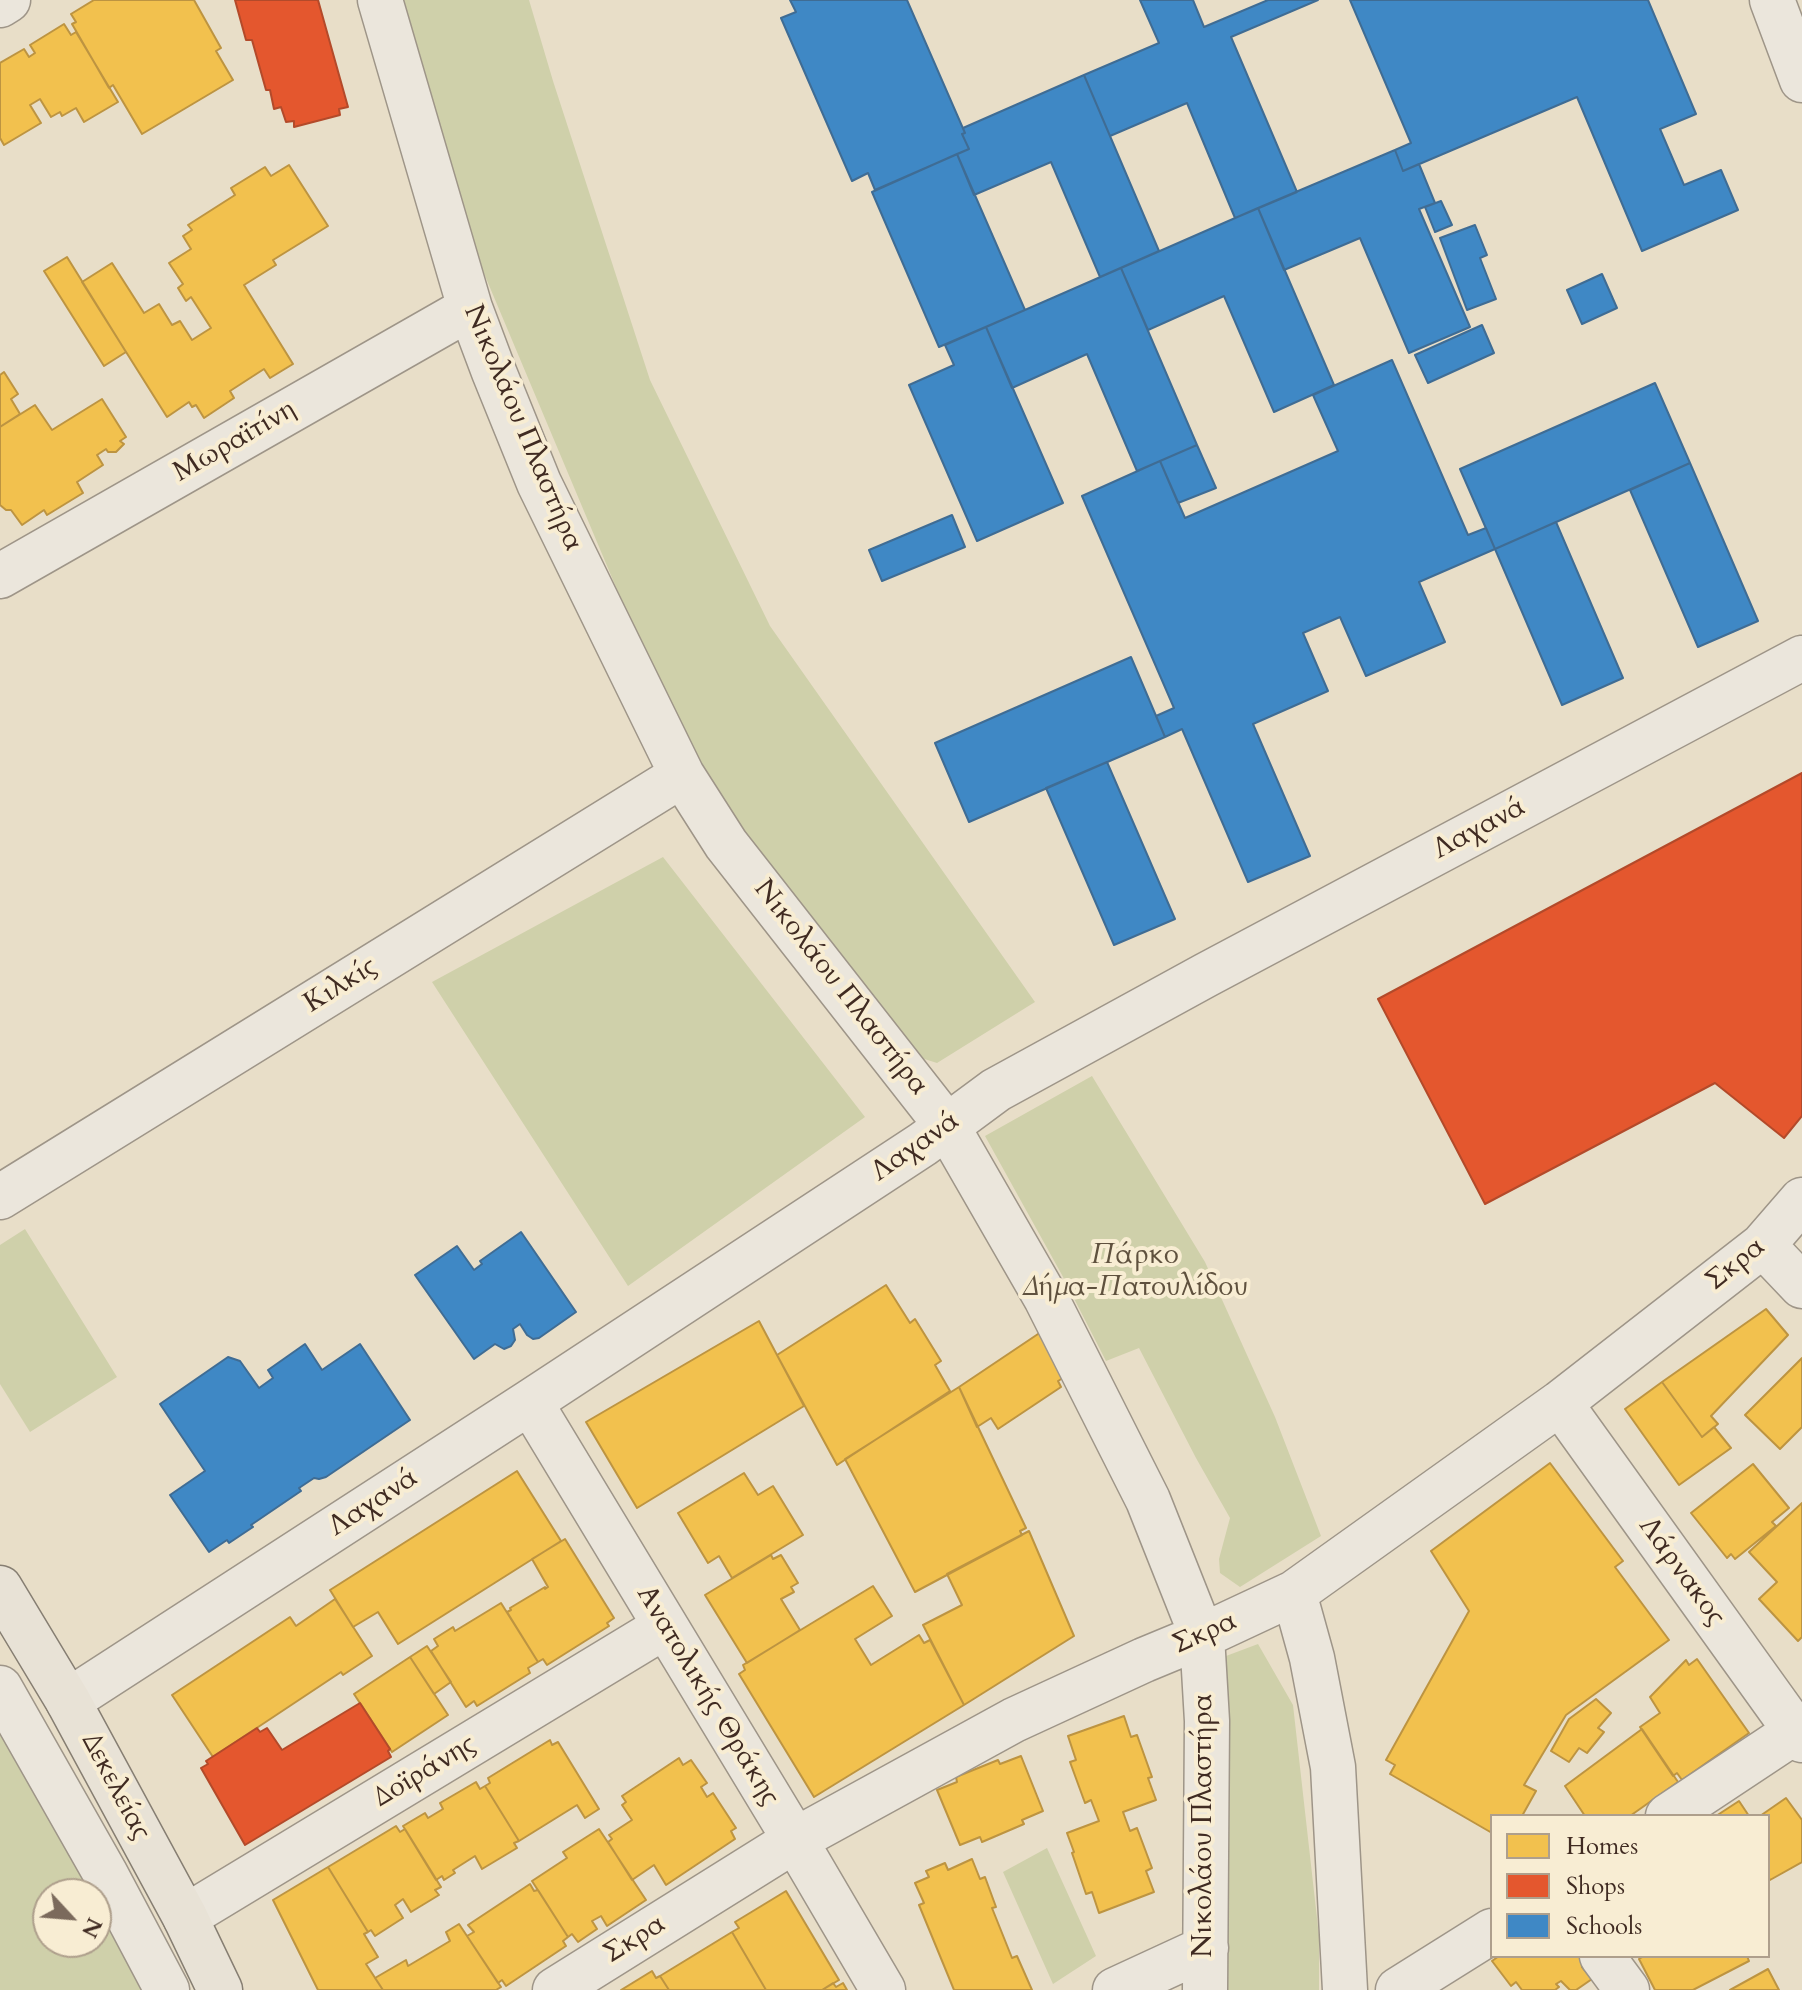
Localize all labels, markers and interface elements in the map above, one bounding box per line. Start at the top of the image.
street label: Νικολάου Πλαστήρα [455,300,589,556]
street label: Μωραϊτίνη [168,394,302,490]
street label: Λαχανά [1428,790,1532,868]
street label: Νικολάου Πλαστήρα [746,874,934,1102]
street label: Κιλκίς [298,951,384,1021]
street label: Λαχανά [865,1104,967,1190]
street label: Σκρα [1700,1231,1772,1299]
park label: Πάρκο Δήμα-Πατουλίδου [1022,1240,1248,1306]
street label: Λαχανά [323,1461,425,1545]
street label: Λάρνακος [1630,1511,1732,1633]
street label: Ανατολικής Θράκης [628,1580,786,1812]
street label: Σκρα [1168,1605,1242,1663]
street label: Νικολάου Πλαστήρα [1188,1694,1222,1958]
street label: Δεκελείας [73,1728,157,1846]
street label: Δοϊράνης [368,1728,482,1816]
legend [1490,1814,1770,1958]
text: Homes [1566,1830,1638,1863]
text: Shops [1566,1870,1625,1903]
north arrow [32,1878,112,1958]
street label: Σκρα [598,1908,672,1972]
text: Schools [1566,1910,1642,1943]
text: N [74,1912,109,1943]

